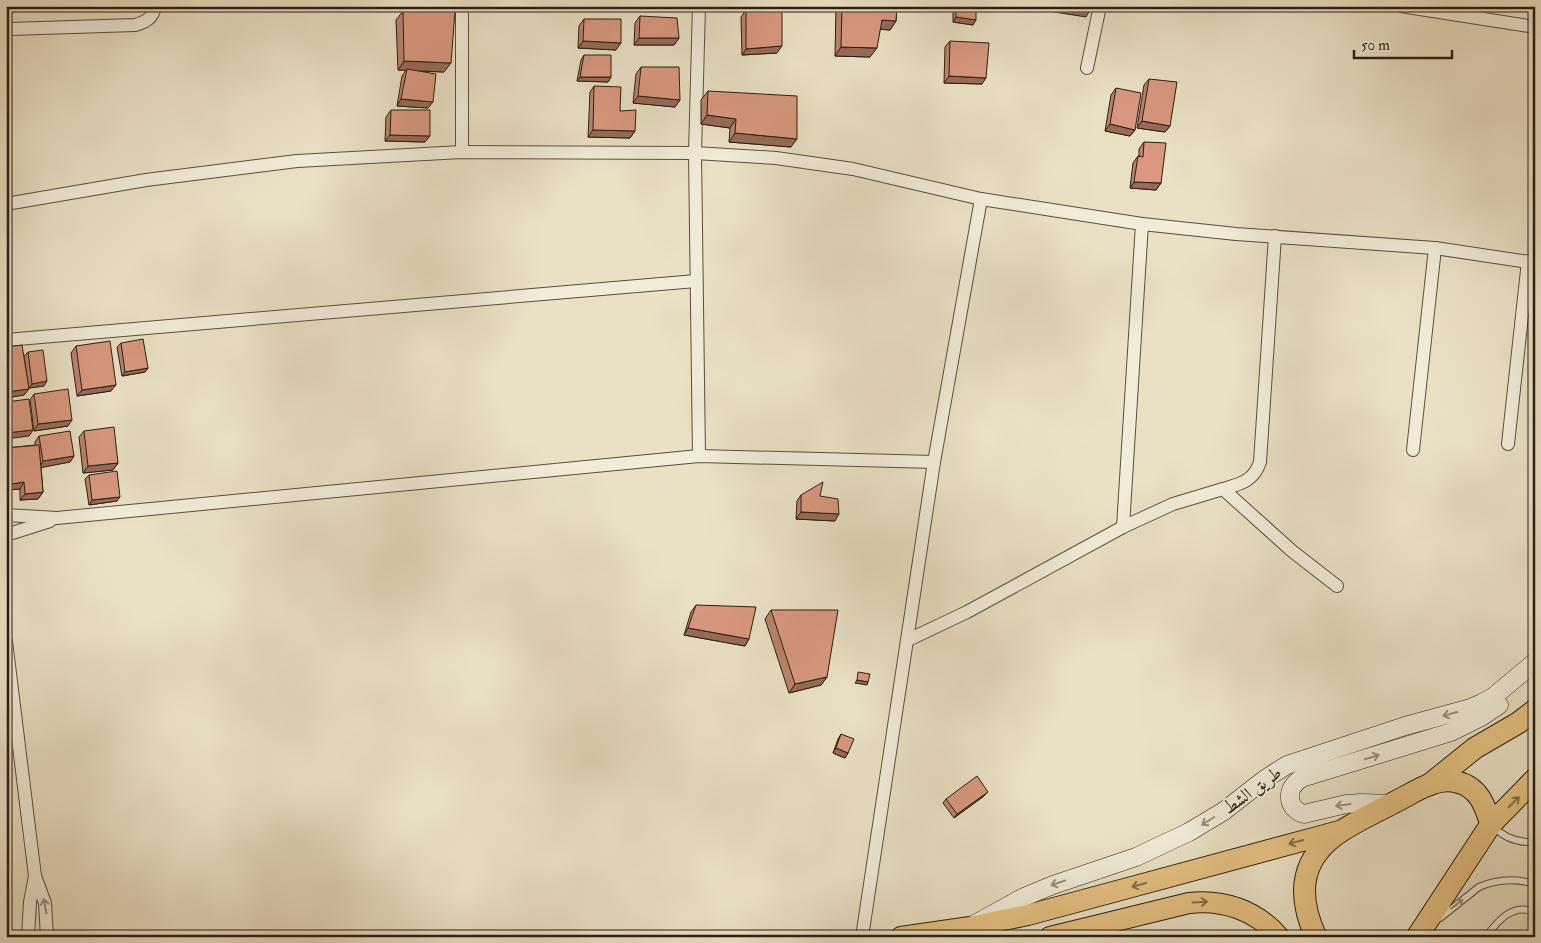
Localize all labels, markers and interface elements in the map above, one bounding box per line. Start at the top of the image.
scale bar [1354,28,1451,60]
text: 50 m [1361,36,1390,55]
one-way arrow [1442,710,1458,719]
one-way arrow [1364,751,1380,761]
street label: طريق الشط [1218,761,1286,820]
one-way arrow [1507,796,1520,808]
one-way arrow [1335,800,1351,810]
one-way arrow [1201,816,1215,826]
one-way arrow [1288,838,1304,848]
one-way arrow [1051,879,1067,888]
one-way arrow [1132,881,1148,890]
one-way arrow [1192,897,1208,906]
one-way arrow [39,898,49,914]
one-way arrow [1450,899,1463,910]

